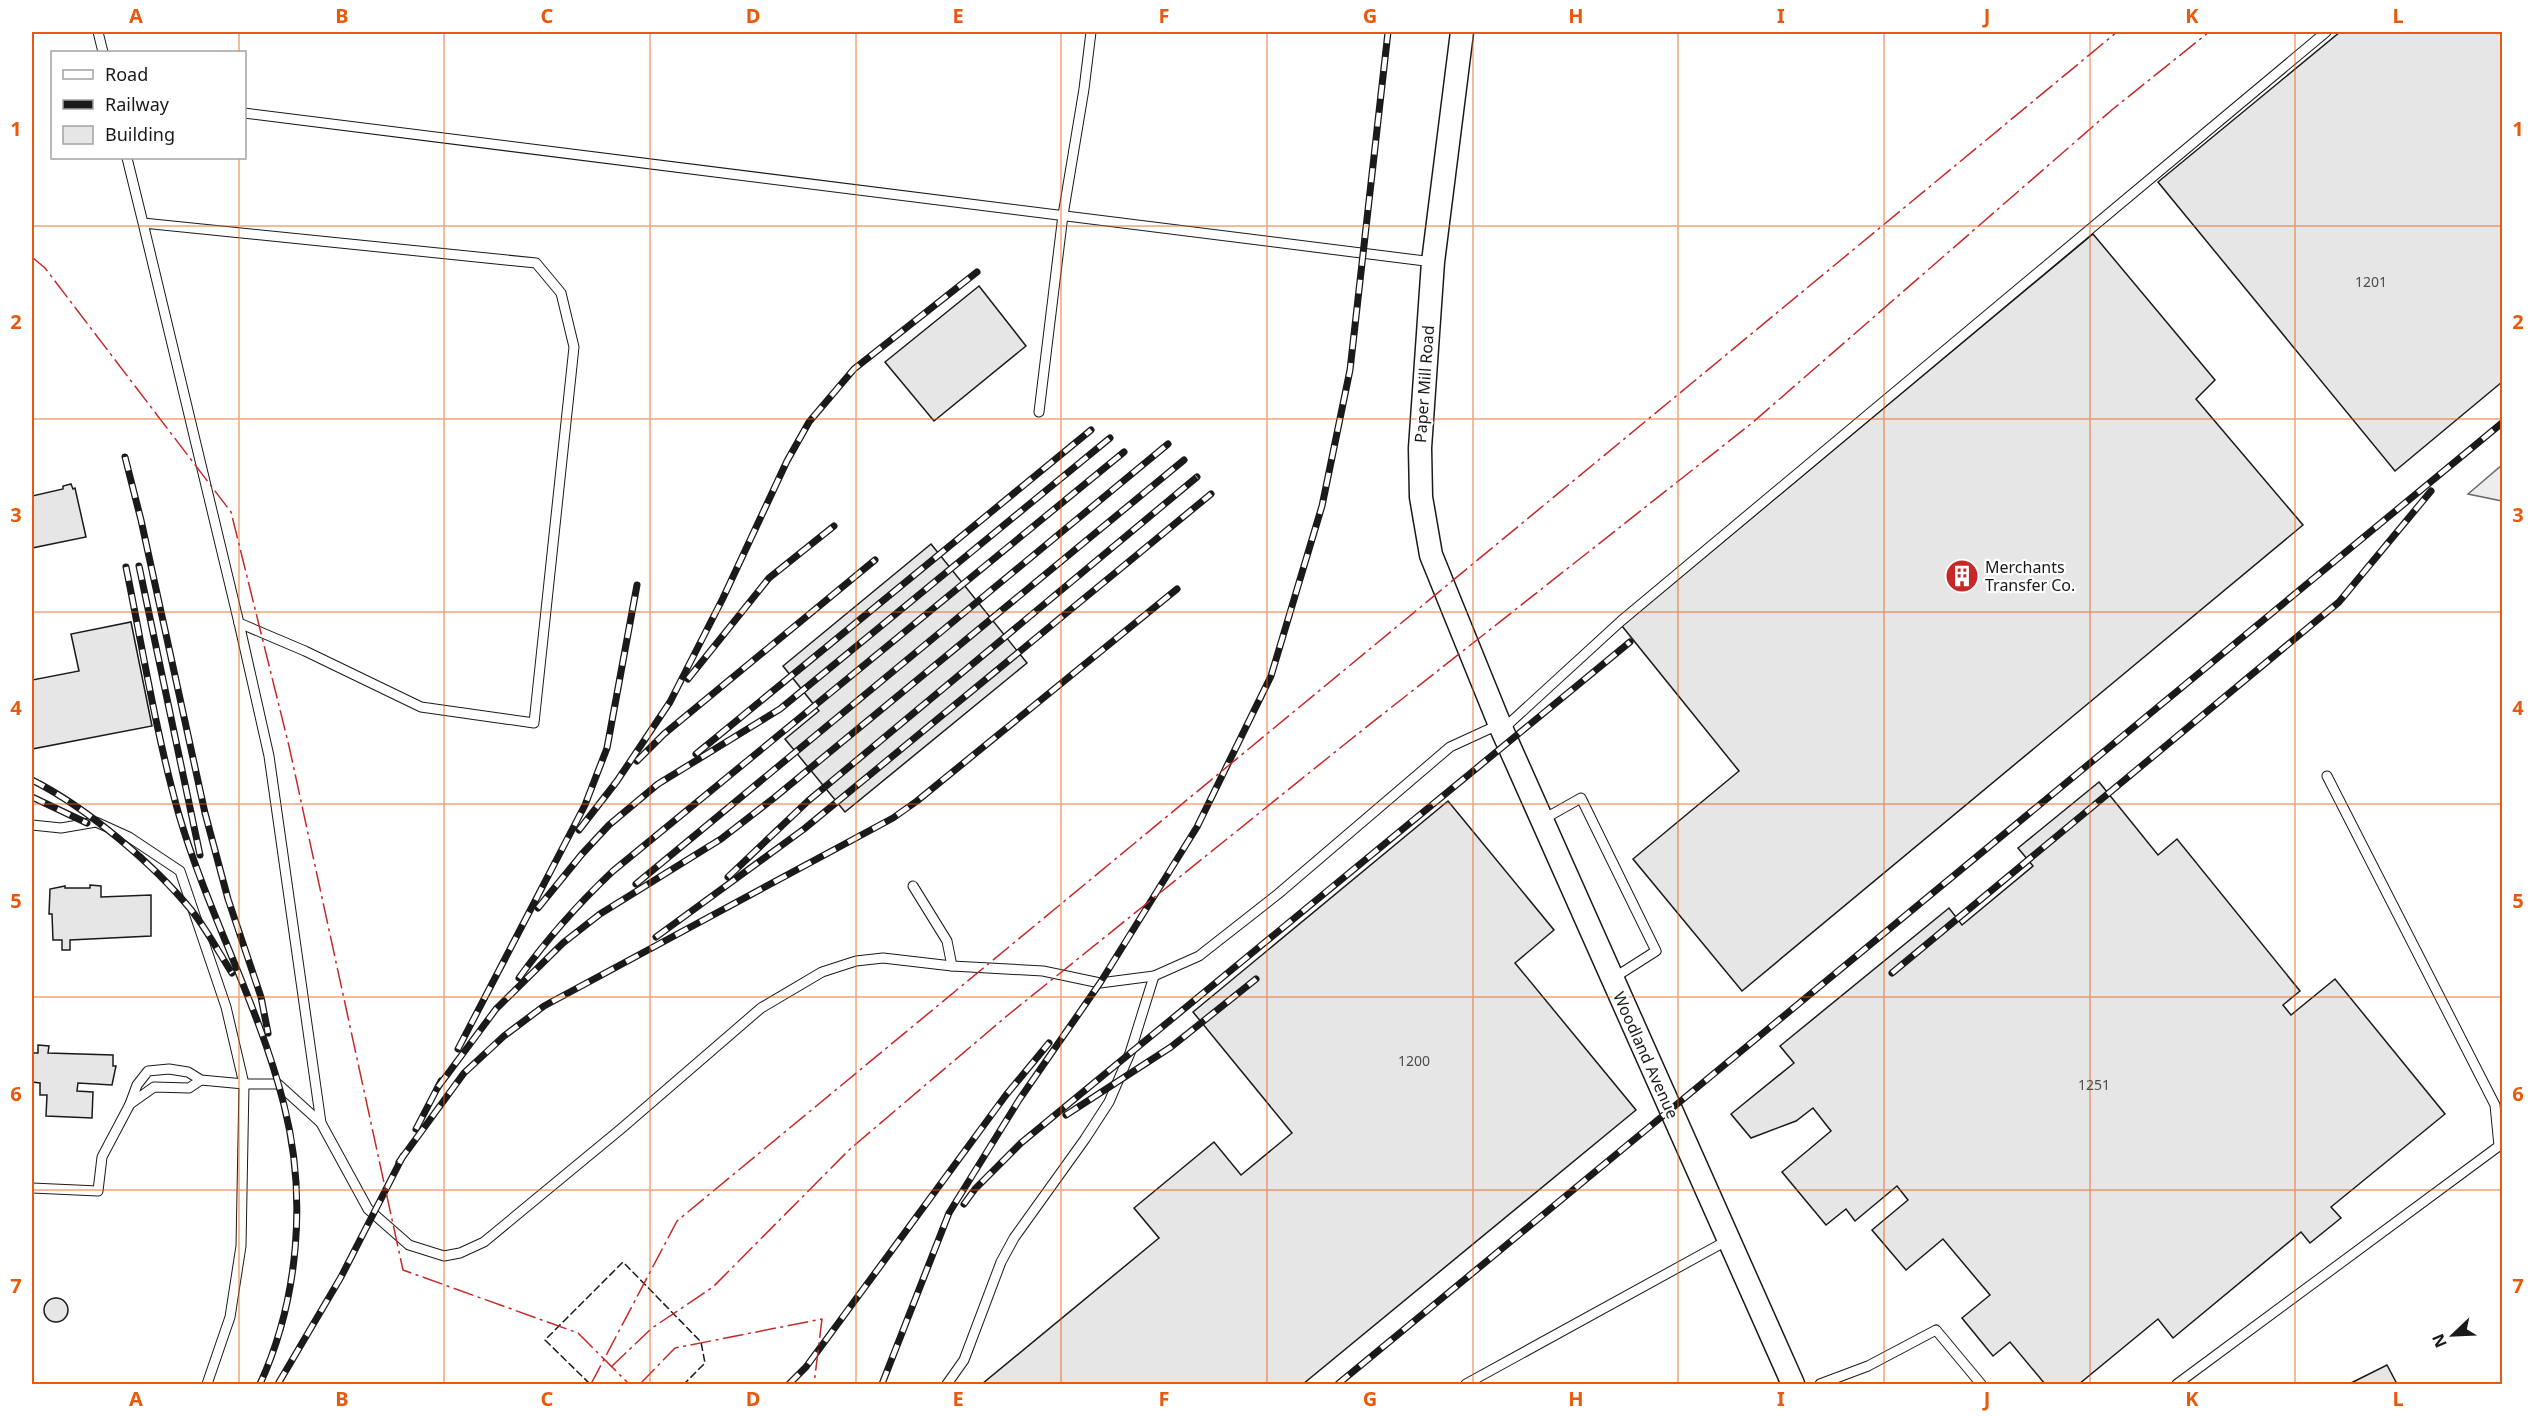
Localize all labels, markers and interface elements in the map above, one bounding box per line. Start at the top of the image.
text: A [129,2,143,29]
text: B [335,2,349,29]
text: C [541,2,554,29]
text: D [746,2,760,29]
text: E [952,2,964,29]
text: F [1159,2,1169,29]
text: G [1363,2,1377,29]
text: H [1568,2,1584,29]
text: I [1777,2,1785,29]
text: J [1982,2,1990,29]
text: K [2185,2,2199,29]
text: L [2392,2,2404,29]
legend [51,51,246,159]
text: Road [105,62,148,86]
text: Railway [105,92,170,116]
text: 1 [10,115,22,142]
text: 1 [2512,115,2524,142]
text: Building [105,122,175,146]
house number: 1201 [2355,272,2387,291]
text: 2 [10,308,22,335]
text: 2 [2512,308,2524,335]
street label: Paper Mill Road [1409,324,1439,444]
text: 3 [10,501,22,528]
text: 3 [2512,501,2524,528]
place label: Merchants Transfer Co. [1985,556,2075,596]
building icon: Merchants Transfer Co. [1944,558,1980,594]
text: 4 [10,694,22,721]
text: 4 [2512,694,2524,721]
text: 5 [10,887,22,914]
text: 5 [2512,887,2524,914]
street label: Woodland Avenue [1608,988,1684,1122]
house number: 1200 [1398,1051,1430,1070]
house number: 1251 [2078,1075,2110,1094]
text: 6 [10,1080,22,1107]
text: 6 [2512,1080,2524,1107]
text: 7 [10,1272,22,1299]
text: 7 [2512,1272,2524,1299]
north arrow [2423,1305,2483,1365]
text: N [2427,1331,2452,1351]
text: A [129,1385,143,1412]
text: B [335,1385,349,1412]
text: C [541,1385,554,1412]
text: D [746,1385,760,1412]
text: E [952,1385,964,1412]
text: F [1159,1385,1169,1412]
text: G [1363,1385,1377,1412]
text: H [1568,1385,1584,1412]
text: I [1777,1385,1785,1412]
text: J [1982,1385,1990,1412]
text: K [2185,1385,2199,1412]
text: L [2392,1385,2404,1412]

